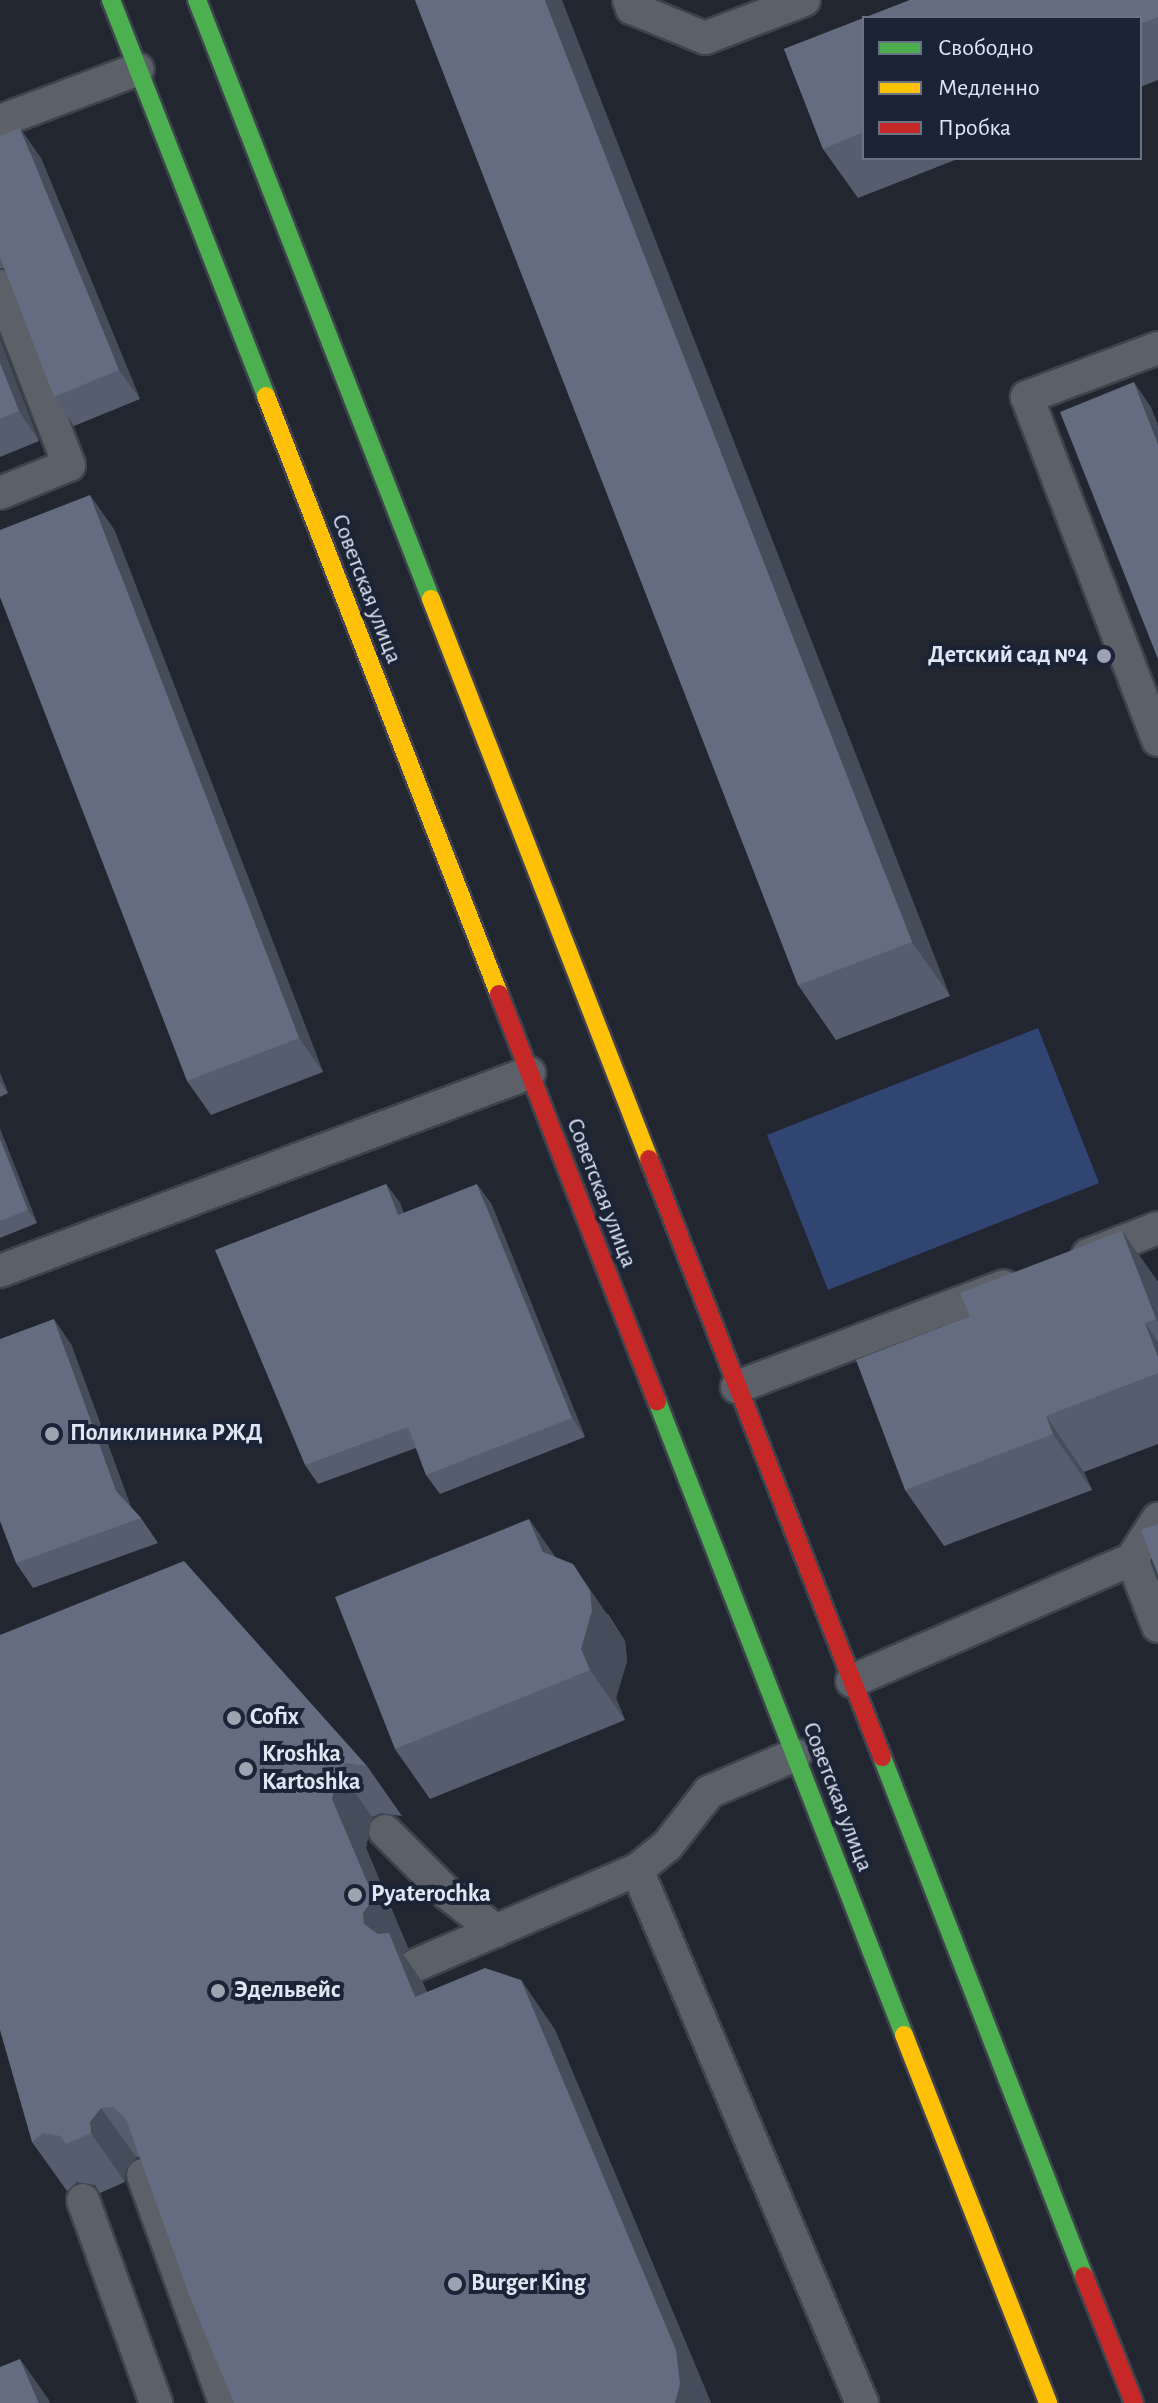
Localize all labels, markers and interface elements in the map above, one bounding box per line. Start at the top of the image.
legend [862,16,1142,160]
text: Свободно [938,36,1033,60]
text: Медленно [938,76,1040,100]
text: Пробка [938,116,1011,140]
street label: Советская улица [324,510,408,668]
place label: Детский сад №4 [928,642,1088,670]
marker: Детский сад №4 [1095,647,1113,665]
street label: Советская улица [559,1114,643,1272]
place label: Поликлиника РЖД [70,1420,263,1448]
marker: Поликлиника РЖД [41,1423,63,1445]
place label: Cofix [250,1704,299,1732]
marker: Cofix [225,1709,243,1727]
street label: Советская улица [795,1718,879,1876]
place label: Kroshka Kartoshka [262,1741,360,1797]
marker: Kroshka Kartoshka [237,1760,255,1778]
place label: Pyaterochka [371,1881,491,1909]
marker: Pyaterochka [346,1886,364,1904]
place label: Эдельвейс [234,1977,341,2005]
marker: Эдельвейс [209,1982,227,2000]
place label: Burger King [471,2270,586,2298]
marker: Burger King [446,2275,464,2293]

